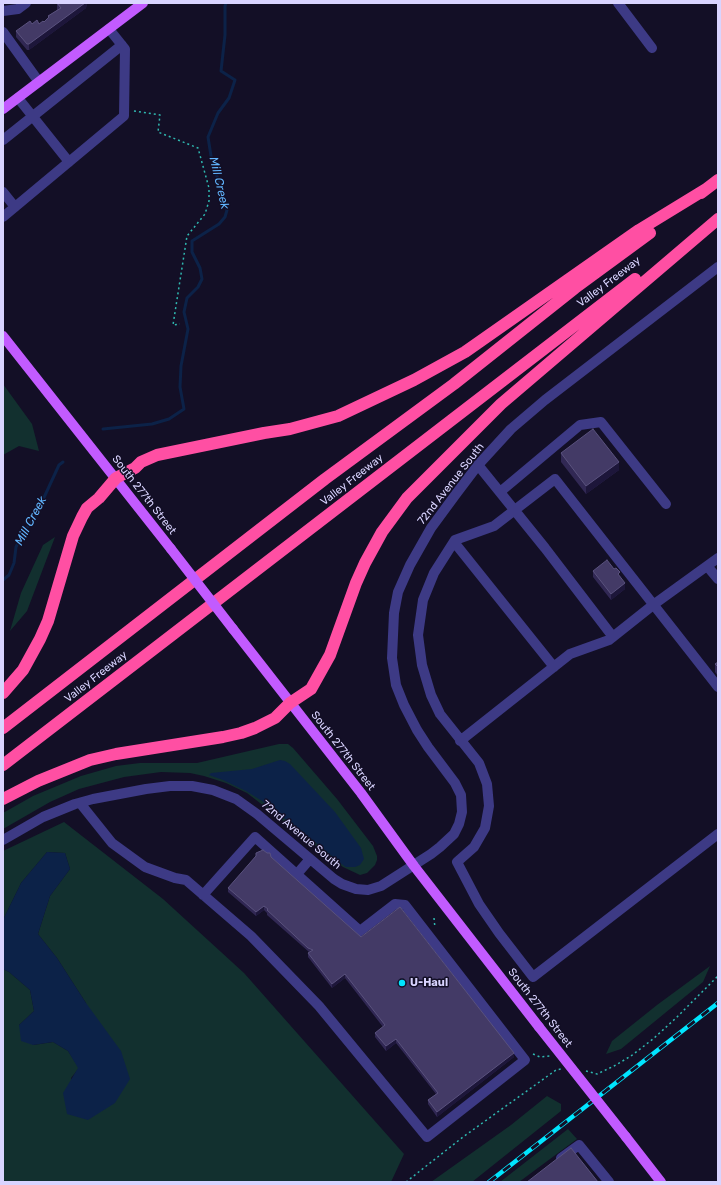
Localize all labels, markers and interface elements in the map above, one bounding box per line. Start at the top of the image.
water label: Mill Creek [206,155,232,211]
street label: Valley Freeway [575,254,643,310]
street label: 72nd Avenue South [415,441,487,527]
street label: Valley Freeway [318,451,386,509]
street label: South 277th Street [109,453,179,537]
water label: Mill Creek [12,494,50,548]
street label: Valley Freeway [62,648,130,706]
street label: South 277th Street [308,709,378,793]
street label: 72nd Avenue South [258,798,344,872]
street label: South 277th Street [505,966,575,1050]
place label: U-Haul [410,976,448,990]
marker: U-Haul [397,978,407,988]

